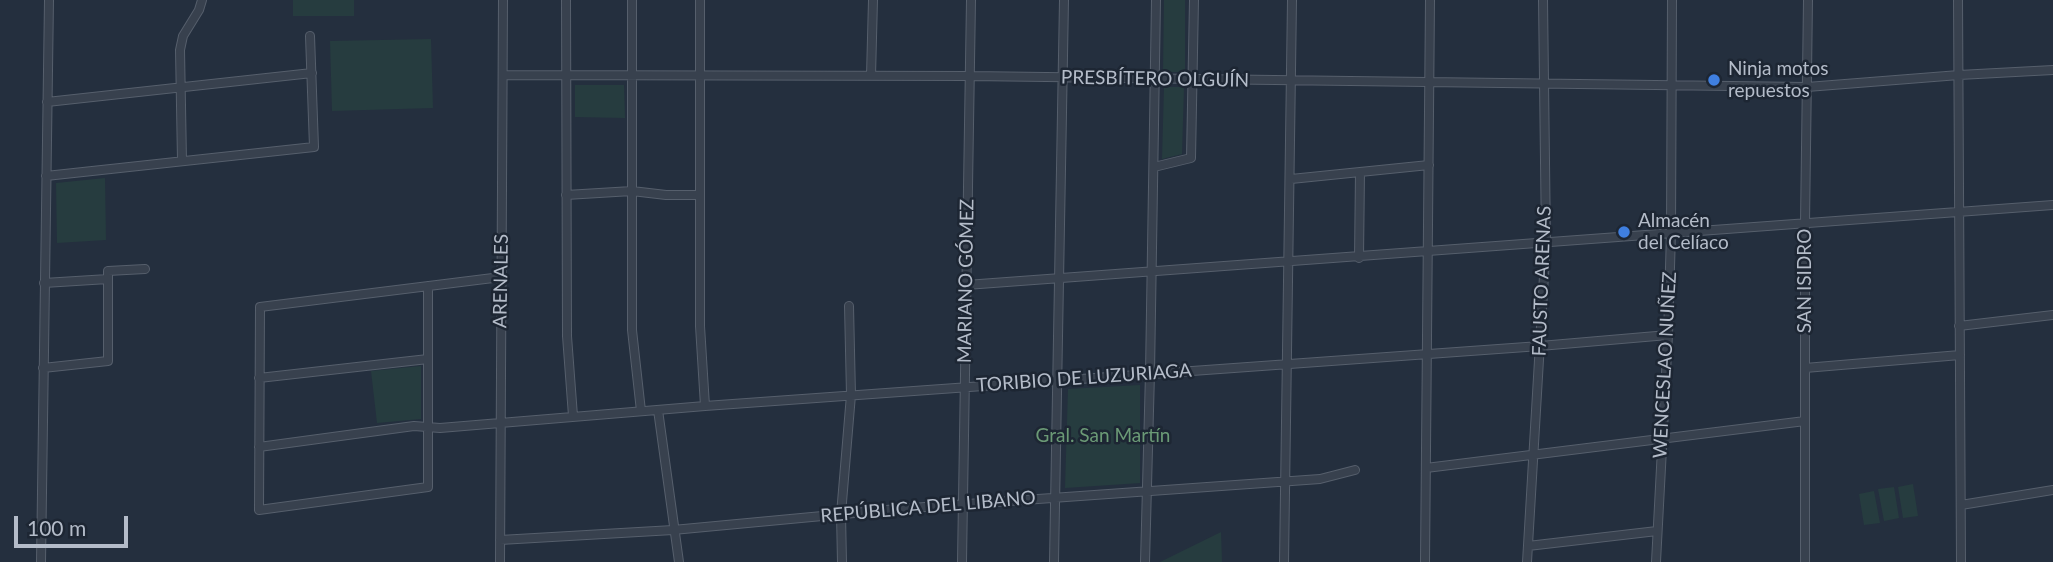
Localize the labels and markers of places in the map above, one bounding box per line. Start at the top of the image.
place label: Ninja motos repuestos [1728,58,1828,102]
marker: Ninja motos repuestos [1706,72,1722,88]
place label: Almacén del Celíaco [1638,210,1729,254]
marker: Almacén del Celíaco [1616,224,1632,240]

